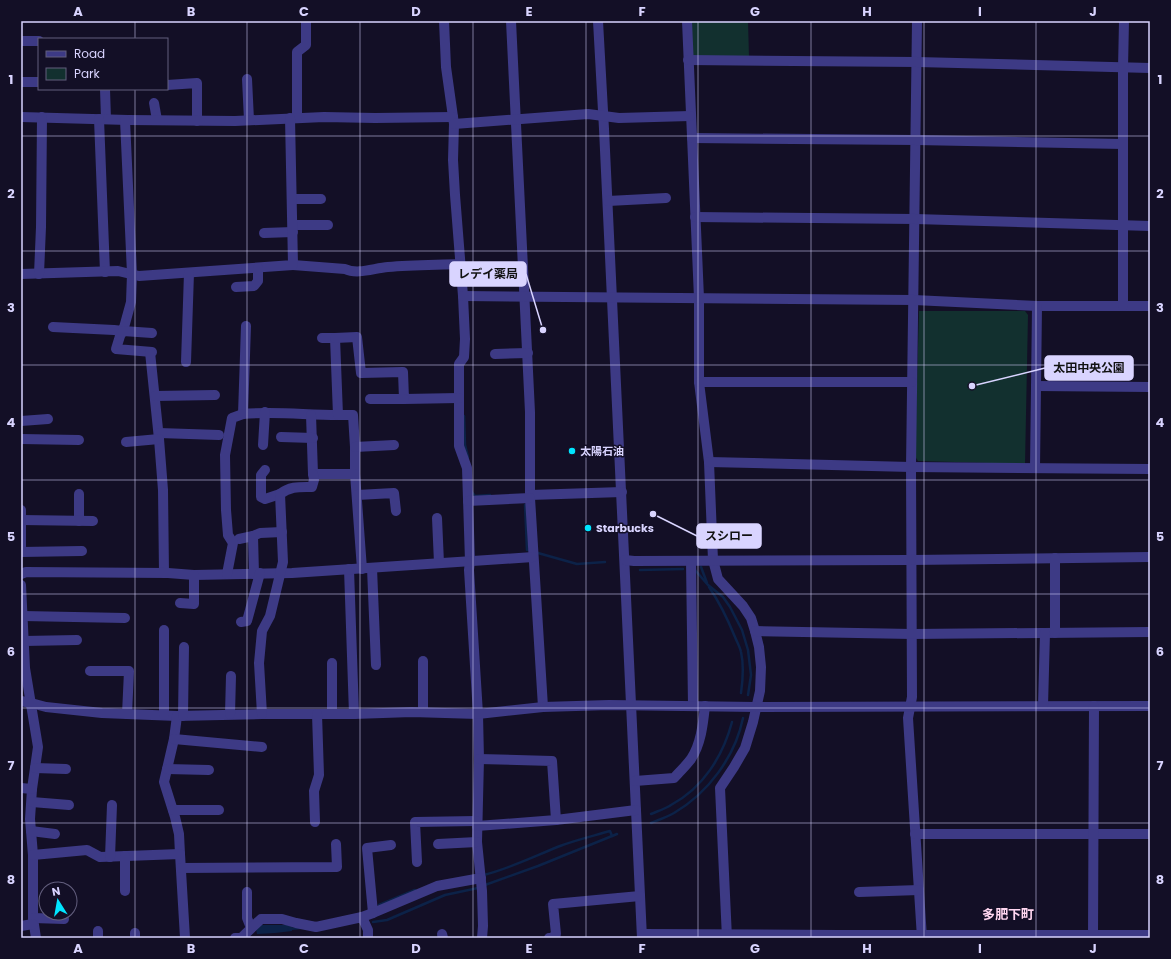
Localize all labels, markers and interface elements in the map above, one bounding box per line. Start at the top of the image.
text: A [73,2,83,21]
text: B [187,2,196,21]
text: C [299,2,309,21]
text: D [411,2,421,21]
text: E [525,2,533,21]
text: F [638,2,646,21]
text: G [750,2,760,21]
text: H [862,2,872,21]
text: I [978,2,982,21]
text: J [1089,2,1097,21]
legend [38,38,168,90]
text: Road [74,45,105,62]
text: Park [74,65,101,82]
text: 1 [9,70,13,89]
text: 1 [1158,70,1162,89]
text: 2 [7,184,15,203]
text: 2 [1156,184,1164,203]
callout: レデイ薬局 [450,262,526,286]
text: レデイ薬局 [458,265,518,282]
text: 3 [7,298,15,317]
text: 3 [1156,298,1164,317]
callout: 太田中央公園 [1045,356,1133,380]
text: 太田中央公園 [1053,359,1125,376]
text: 4 [7,413,16,432]
text: 4 [1156,413,1165,432]
place label: 太陽石油 [580,443,624,459]
marker: 太陽石油 [567,446,577,456]
place label: Starbucks [596,520,654,536]
marker: Starbucks [583,523,593,533]
callout: スシロー [697,524,761,548]
text: 5 [7,527,15,546]
text: スシロー [705,527,753,544]
text: 5 [1156,527,1164,546]
text: 6 [7,642,15,661]
text: 6 [1156,642,1164,661]
text: 7 [8,756,15,775]
text: 7 [1157,756,1164,775]
text: 8 [7,870,15,889]
text: 8 [1156,870,1164,889]
north arrow [38,881,78,921]
text: N [51,883,62,900]
district label: 多肥下町 [982,905,1034,924]
text: A [73,939,83,958]
text: B [187,939,196,958]
text: C [299,939,309,958]
text: D [411,939,421,958]
text: E [525,939,533,958]
text: F [638,939,646,958]
text: G [750,939,760,958]
text: H [862,939,872,958]
text: I [978,939,982,958]
text: J [1089,939,1097,958]

